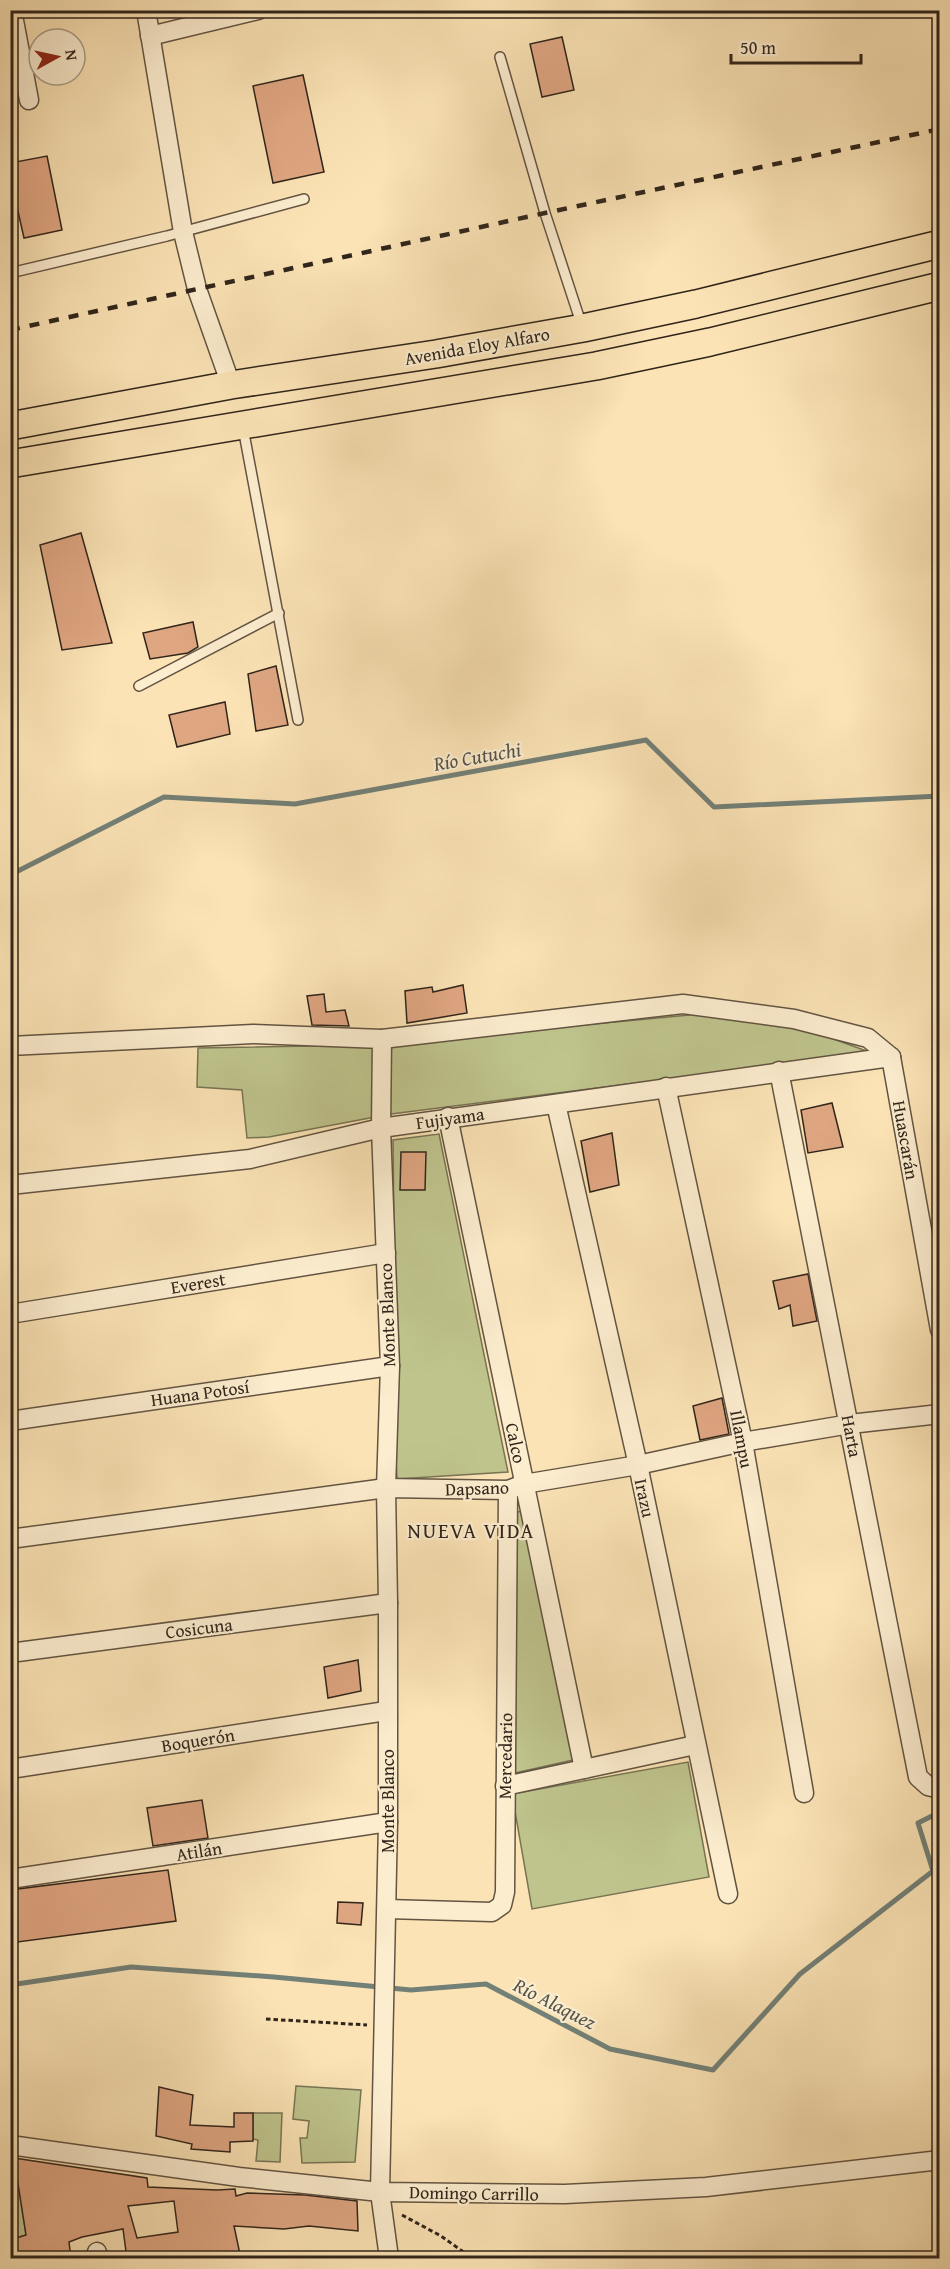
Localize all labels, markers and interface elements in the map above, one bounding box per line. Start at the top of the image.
north arrow [27,27,87,87]
scale bar [731,27,862,65]
text: 50 m [740,34,776,61]
text: N [59,48,85,62]
street label: Avenida Eloy Alfaro [402,320,552,372]
water label: Río Cutuchi [430,734,523,778]
street label: Huascarán [886,1098,926,1182]
street label: Fujiyama [414,1100,486,1136]
street label: Monte Blanco [372,1263,402,1367]
street label: Everest [169,1265,228,1301]
street label: Huana Potosí [149,1373,252,1413]
street label: Illampu [723,1408,761,1470]
street label: Harta [835,1412,869,1460]
street label: Calco [499,1420,533,1466]
street label: Dapsano [444,1473,510,1503]
street label: Irazu [628,1476,662,1520]
district label: NUEVA VIDA [407,1515,535,1546]
street label: Cosicuna [164,1610,235,1646]
street label: Mercedario [491,1712,519,1800]
street label: Boquerón [159,1721,237,1759]
street label: Monte Blanco [374,1749,401,1853]
street label: Atilán [174,1834,224,1868]
water label: Río Alaquez [508,1969,602,2036]
street label: Domingo Carrillo [409,2178,539,2208]

